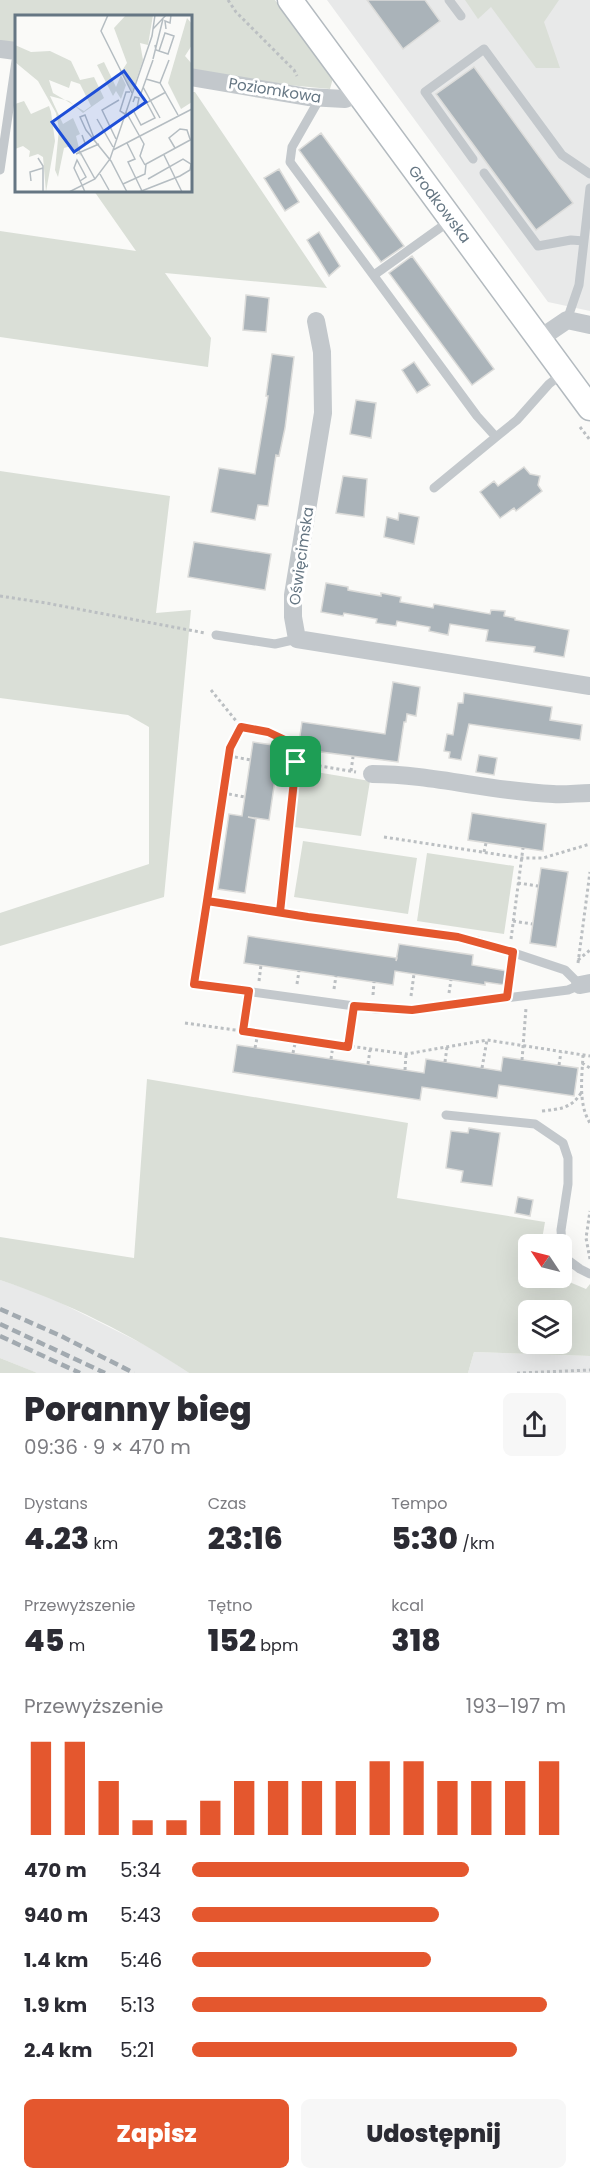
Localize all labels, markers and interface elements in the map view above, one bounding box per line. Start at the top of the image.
inset map [15,15,192,192]
street label: Poziomkowa [227,72,323,108]
street label: Grodkowska [404,161,476,247]
street label: Oświęcimska [284,506,318,606]
pin [270,736,321,787]
icon: arrive [279,745,312,778]
north arrow [518,1234,572,1288]
map controls [518,1234,572,1354]
button: layers [518,1300,572,1354]
text: Poranny bieg [24,1386,252,1433]
button: share [503,1393,566,1456]
text: 09:36 · 9 × 470 m [24,1433,191,1461]
text: Dystans [24,1492,88,1515]
text: Czas [208,1492,246,1515]
text: Tempo [391,1492,447,1515]
text: 4.23 [24,1517,89,1560]
text: 23:16 [208,1517,283,1560]
text: 5:30 [391,1517,458,1560]
text: km [89,1532,118,1555]
text: /km [458,1532,495,1555]
text: Przewyższenie [24,1594,136,1617]
text: Tętno [208,1594,253,1617]
text: kcal [391,1594,424,1617]
text: 45 [24,1619,64,1662]
text: 152 [208,1619,256,1662]
text: 318 [391,1619,441,1662]
text: m [64,1634,85,1657]
text: bpm [256,1634,298,1657]
text: Przewyższenie [24,1692,163,1720]
text: 193–197 m [466,1692,566,1720]
text: 470 m [24,1856,87,1884]
text: 5:34 [120,1856,161,1884]
text: 940 m [24,1901,88,1929]
text: 5:43 [120,1901,161,1929]
text: 1.4 km [24,1946,88,1974]
text: 5:46 [120,1946,162,1974]
text: 1.9 km [24,1991,87,2019]
text: 5:13 [120,1991,155,2019]
text: 2.4 km [24,2036,92,2064]
text: 5:21 [120,2036,155,2064]
button: Zapisz [24,2099,289,2168]
button: Udostępnij [301,2099,566,2168]

